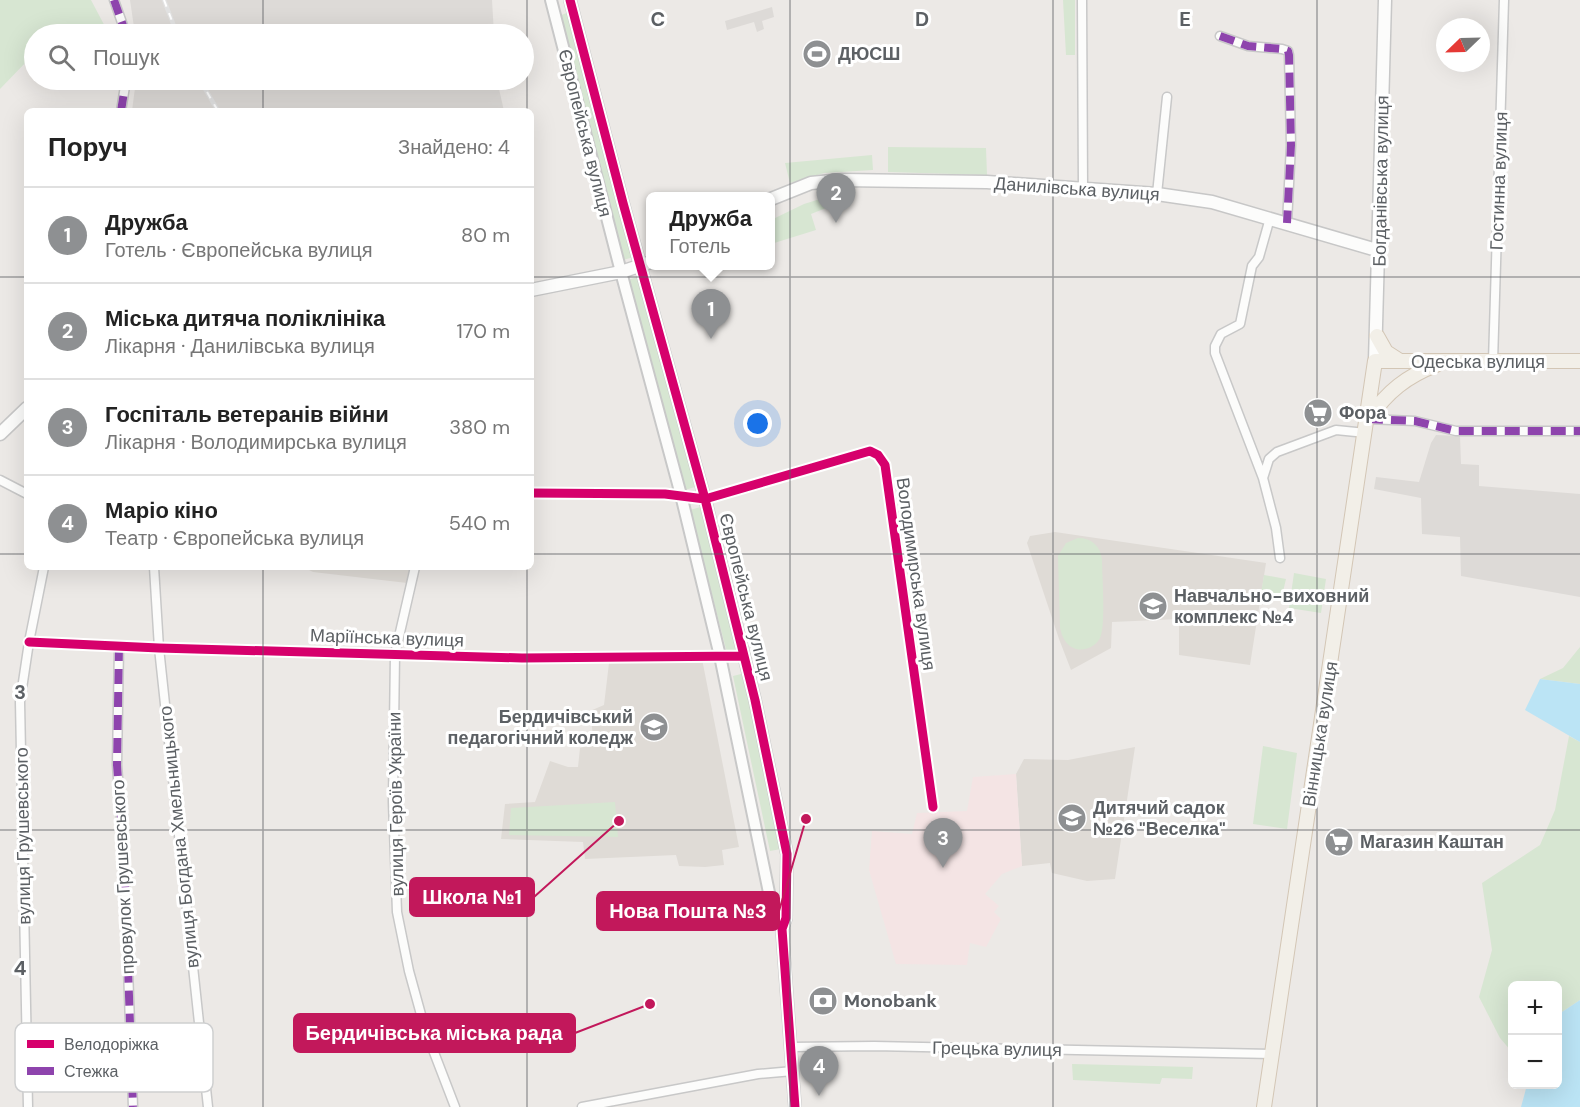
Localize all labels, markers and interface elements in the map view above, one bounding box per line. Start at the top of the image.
text: C [651,6,665,32]
text: D [915,6,929,32]
text: E [1179,6,1191,32]
north arrow [1436,18,1490,72]
search box [24,24,534,90]
sports icon: ДЮСШ [801,38,833,70]
icon: search [45,41,78,74]
place label: ДЮСШ [838,42,900,66]
text: Пошук [93,43,159,72]
street label: Європейська вулиця [553,47,617,219]
street label: Богданівська вулиця [1368,95,1394,267]
street label: Гостинна вулиця [1485,111,1513,251]
text: Поруч [48,130,128,164]
text: Знайдено: 4 [398,134,510,160]
street label: Данилівська вулиця [993,171,1161,207]
pin: 2 [816,174,856,223]
popup [646,192,775,270]
text: Дружба [669,204,752,233]
text: Дружба [105,208,188,237]
text: 1 [64,222,71,248]
text: 80 m [461,222,510,248]
text: Готель [669,233,731,259]
text: Готель · Європейська вулиця [105,237,373,263]
pin: 1 [692,290,730,339]
text: Міська дитяча поліклініка [105,304,385,333]
text: 2 [62,318,73,344]
text: 170 m [457,318,510,344]
text: Лікарня · Данилівська вулиця [105,333,375,359]
street label: Одеська вулиця [1411,350,1545,374]
supermarket icon: Фора [1302,397,1334,429]
text: Госпіталь ветеранів війни [105,400,389,429]
place label: Фора [1339,401,1387,425]
your location [743,409,772,438]
text: 3 [61,414,74,440]
text: 380 m [449,414,510,440]
text: Лікарня · Володимирська вулиця [105,429,407,455]
street label: Володимирська вулиця [891,476,941,672]
text: Маріо кіно [105,496,218,525]
text: 4 [61,510,74,536]
text: 540 m [449,510,510,536]
street label: Європейська вулиця [714,511,778,683]
text: Театр · Європейська вулиця [105,525,364,551]
place label: Навчально-виховний комплекс №4 [1174,584,1369,629]
school or university icon: Навчально-виховний комплекс №4 [1137,590,1169,622]
street label: Маріїнська вулиця [310,623,464,653]
street label: Вінницька вулиця [1297,659,1343,809]
text: 3 [14,679,26,705]
street label: вулиця Богдана Хмельницького [153,705,205,969]
place label: Бердичівський педагогічний коледж [448,705,633,750]
street label: вулиця Героїв України [382,711,410,897]
school or university icon: Бердичівський педагогічний коледж [638,711,670,743]
street label: вулиця Грушевського [9,747,37,925]
street label: провулок Грушевського [106,779,140,975]
place label: Дитячий садок №26 "Веселка" [1093,796,1226,841]
school or university icon: Дитячий садок №26 "Веселка" [1056,802,1088,834]
pin: 3 [924,818,962,868]
supermarket icon: Магазин Каштан [1323,826,1355,858]
place label: Магазин Каштан [1360,830,1504,854]
callout: Школа №1 [410,878,534,916]
text: Школа №1 [422,884,522,910]
callout: Нова Пошта №3 [597,892,779,930]
text: Нова Пошта №3 [609,898,767,924]
text: 4 [14,955,27,981]
map controls [1508,981,1562,1089]
button: + [1508,981,1562,1035]
bank icon: Monobank [807,985,839,1017]
place label: Monobank [844,989,937,1013]
callout: Бердичівська міська рада [294,1014,575,1052]
text: Бердичівська міська рада [305,1020,563,1046]
legend [15,1023,213,1092]
text: Велодоріжка [64,1034,159,1055]
button: − [1508,1035,1562,1089]
street label: Грецька вулиця [932,1036,1062,1062]
pin: 4 [800,1046,838,1096]
text: Стежка [64,1061,118,1082]

